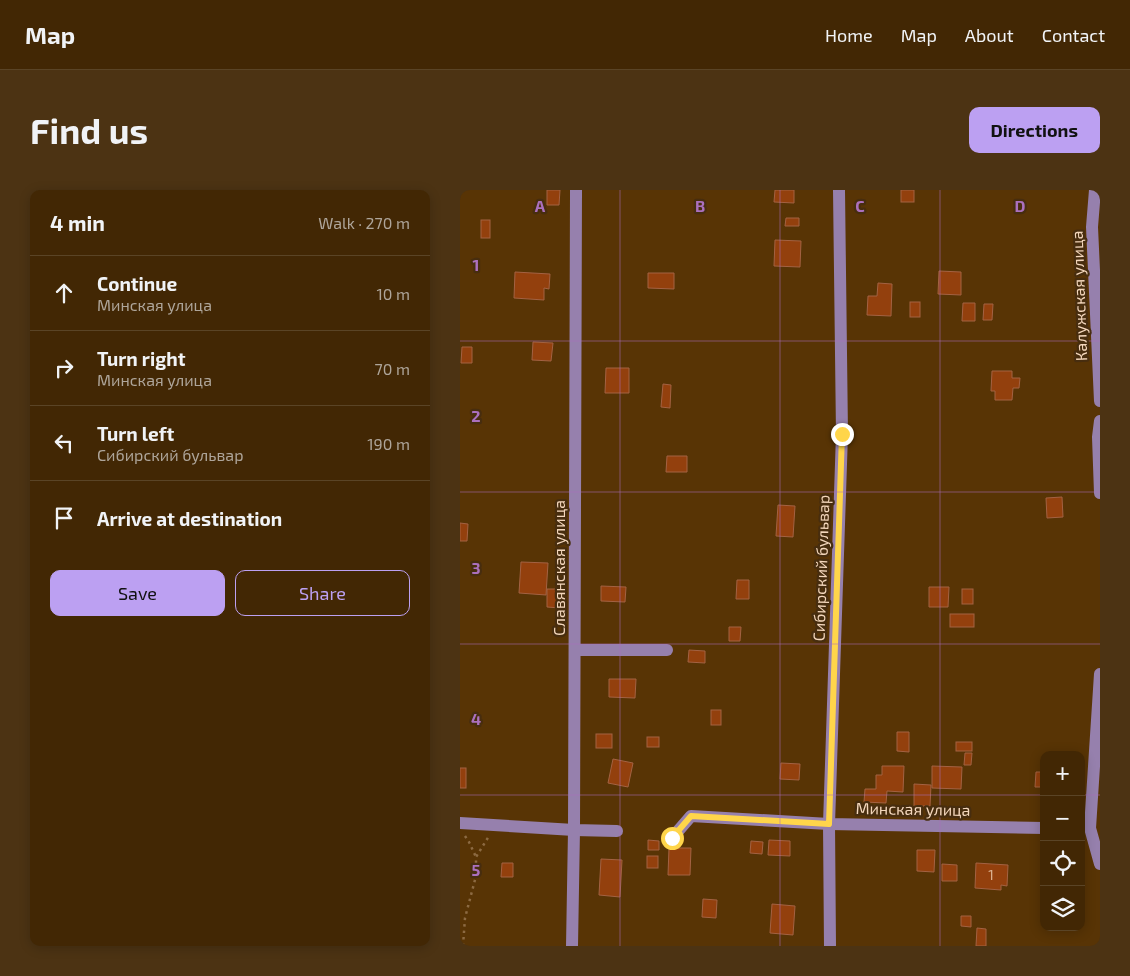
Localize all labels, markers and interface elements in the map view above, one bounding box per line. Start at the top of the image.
text: Map [25,20,75,49]
text: Home [825,24,873,46]
text: Map [901,24,937,46]
text: About [965,24,1014,46]
text: Contact [1042,24,1105,46]
button: Directions [969,107,1100,153]
text: Find us [30,109,148,151]
text: A [535,196,546,215]
text: B [695,196,705,215]
text: C [855,196,865,215]
text: D [1015,196,1026,215]
text: 4 min [50,210,105,235]
text: Walk · 270 m [318,213,410,232]
street label: Калужская улица [1067,230,1091,362]
text: 1 [473,255,479,274]
text: Continue [97,272,177,295]
icon: ahead [50,279,78,307]
text: 10 m [376,284,410,303]
text: Минская улица [97,295,212,314]
text: Turn right [97,347,185,370]
icon: right [50,354,78,382]
text: 70 m [375,359,410,378]
text: Минская улица [97,370,212,389]
text: 2 [471,406,481,425]
text: Turn left [97,422,174,445]
route end [831,423,854,446]
icon: left [50,429,78,457]
text: 190 m [367,434,410,453]
text: Сибирский бульвар [97,445,244,464]
street label: Сибирский бульвар [808,494,834,642]
street label: Славянская улица [549,500,569,636]
icon: arrive [50,504,78,532]
text: Arrive at destination [97,507,282,530]
text: 3 [471,558,481,577]
button: Save [50,570,225,616]
button: Share [235,570,410,616]
text: 4 [471,709,481,728]
map controls [1040,751,1085,931]
button: + [1040,751,1085,796]
button: − [1040,796,1085,841]
street label: Минская улица [855,798,971,820]
route start [661,827,684,850]
button: locate [1040,841,1085,886]
text: 5 [472,860,481,879]
house number: 1 [988,866,994,883]
button: layers [1040,886,1085,931]

